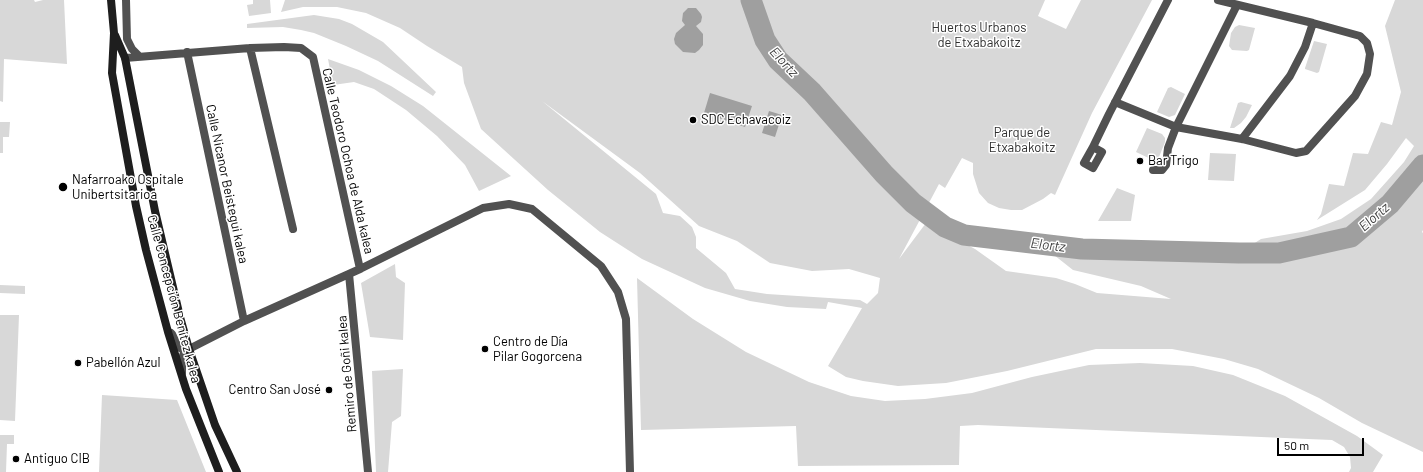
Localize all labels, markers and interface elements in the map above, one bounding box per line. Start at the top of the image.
park label: Huertos Urbanos de Etxabakoitz [932,20,1026,51]
water label: Elortz [766,43,802,81]
street label: Calle Teodoro Ochoa de Alda kalea [319,66,377,256]
street label: Calle Nicanor Beistegui kalea [203,103,251,265]
place label: SDC Echavacoiz [701,112,791,128]
marker: SDC Echavacoiz [688,115,698,125]
park label: Parque de Etxabakoitz [989,125,1055,156]
place label: Bar Trigo [1148,153,1199,169]
marker: Bar Trigo [1135,156,1145,166]
place label: Nafarroako Ospitale Unibertsitarioa [72,172,184,203]
marker: Nafarroako Ospitale Unibertsitarioa [57,181,69,193]
water label: Elortz [1355,199,1393,235]
street label: Calle Concepción Benítez kalea [144,213,204,385]
water label: Elortz [1030,235,1066,255]
street label: Remiro de Goñi kalea [334,315,360,433]
place label: Centro de Día Pilar Gogorcena [493,334,582,365]
marker: Centro de Día Pilar Gogorcena [480,344,490,354]
place label: Pabellón Azul [86,355,160,371]
marker: Pabellón Azul [73,358,83,368]
place label: Centro San José [229,382,321,398]
marker: Centro San José [324,385,334,395]
scale bar [1279,430,1366,456]
text: 50 m [1284,438,1309,452]
place label: Antiguo CIB [24,451,90,467]
marker: Antiguo CIB [11,454,21,464]

